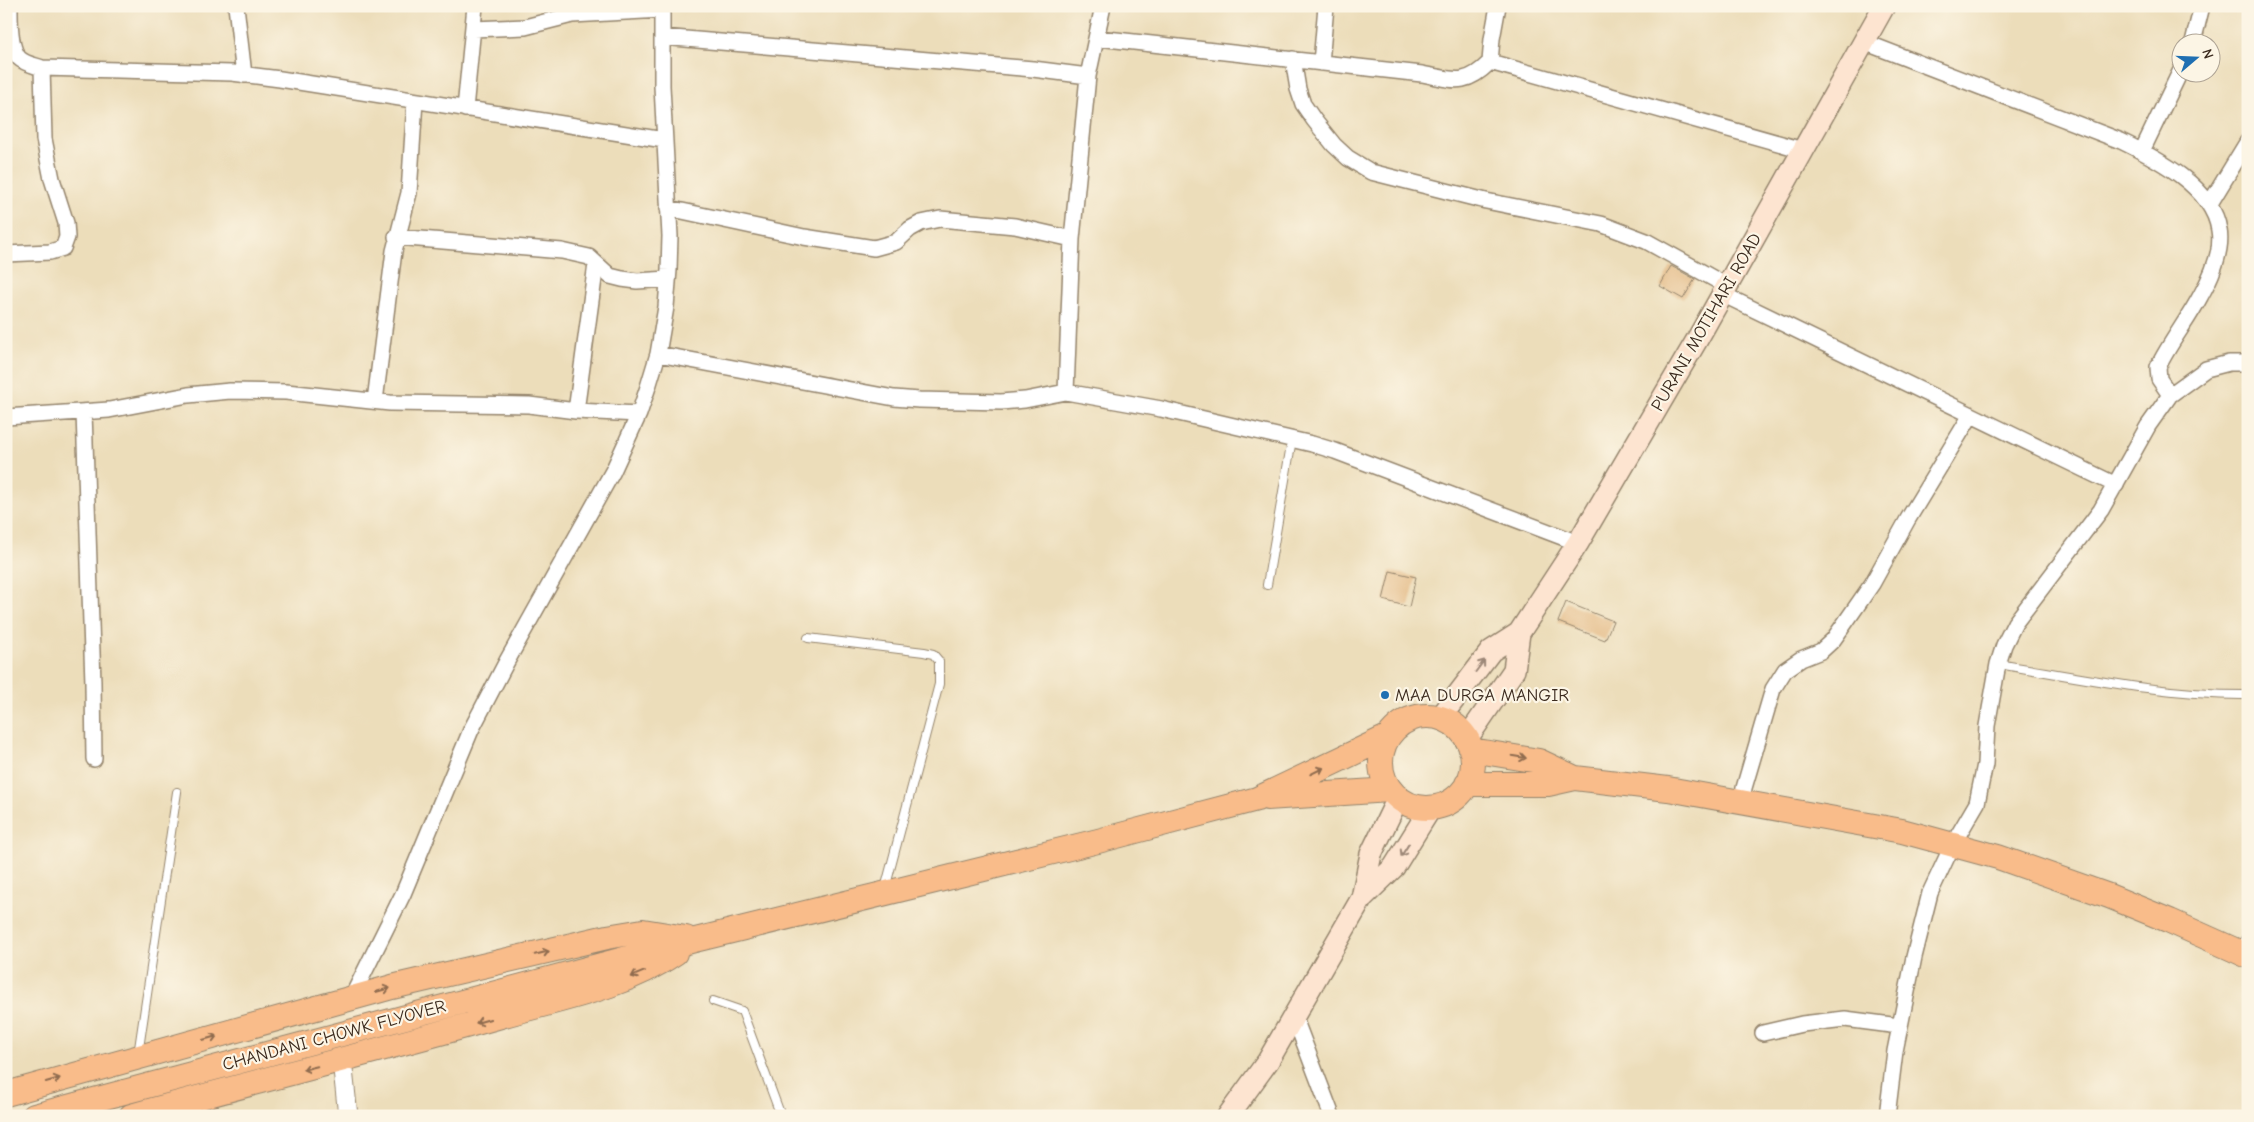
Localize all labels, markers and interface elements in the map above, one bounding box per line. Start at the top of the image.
north arrow [2172,32,2222,82]
text: N [2198,47,2217,61]
street label: PURANI MOTIHARI ROAD [1647,229,1766,415]
one-way arrow [1475,659,1485,673]
place label: MAA DURGA MANGIR [1395,685,1569,706]
marker: MAA DURGA MANGIR [1379,689,1391,701]
one-way arrow [1511,753,1527,763]
one-way arrow [1309,765,1324,775]
one-way arrow [1399,842,1409,856]
one-way arrow [533,948,549,957]
one-way arrow [631,970,646,979]
one-way arrow [375,985,391,994]
street label: CHANDANI CHOWK FLYOVER [220,995,448,1075]
one-way arrow [476,1016,492,1026]
one-way arrow [201,1033,217,1042]
one-way arrow [302,1064,318,1074]
one-way arrow [45,1075,61,1085]

